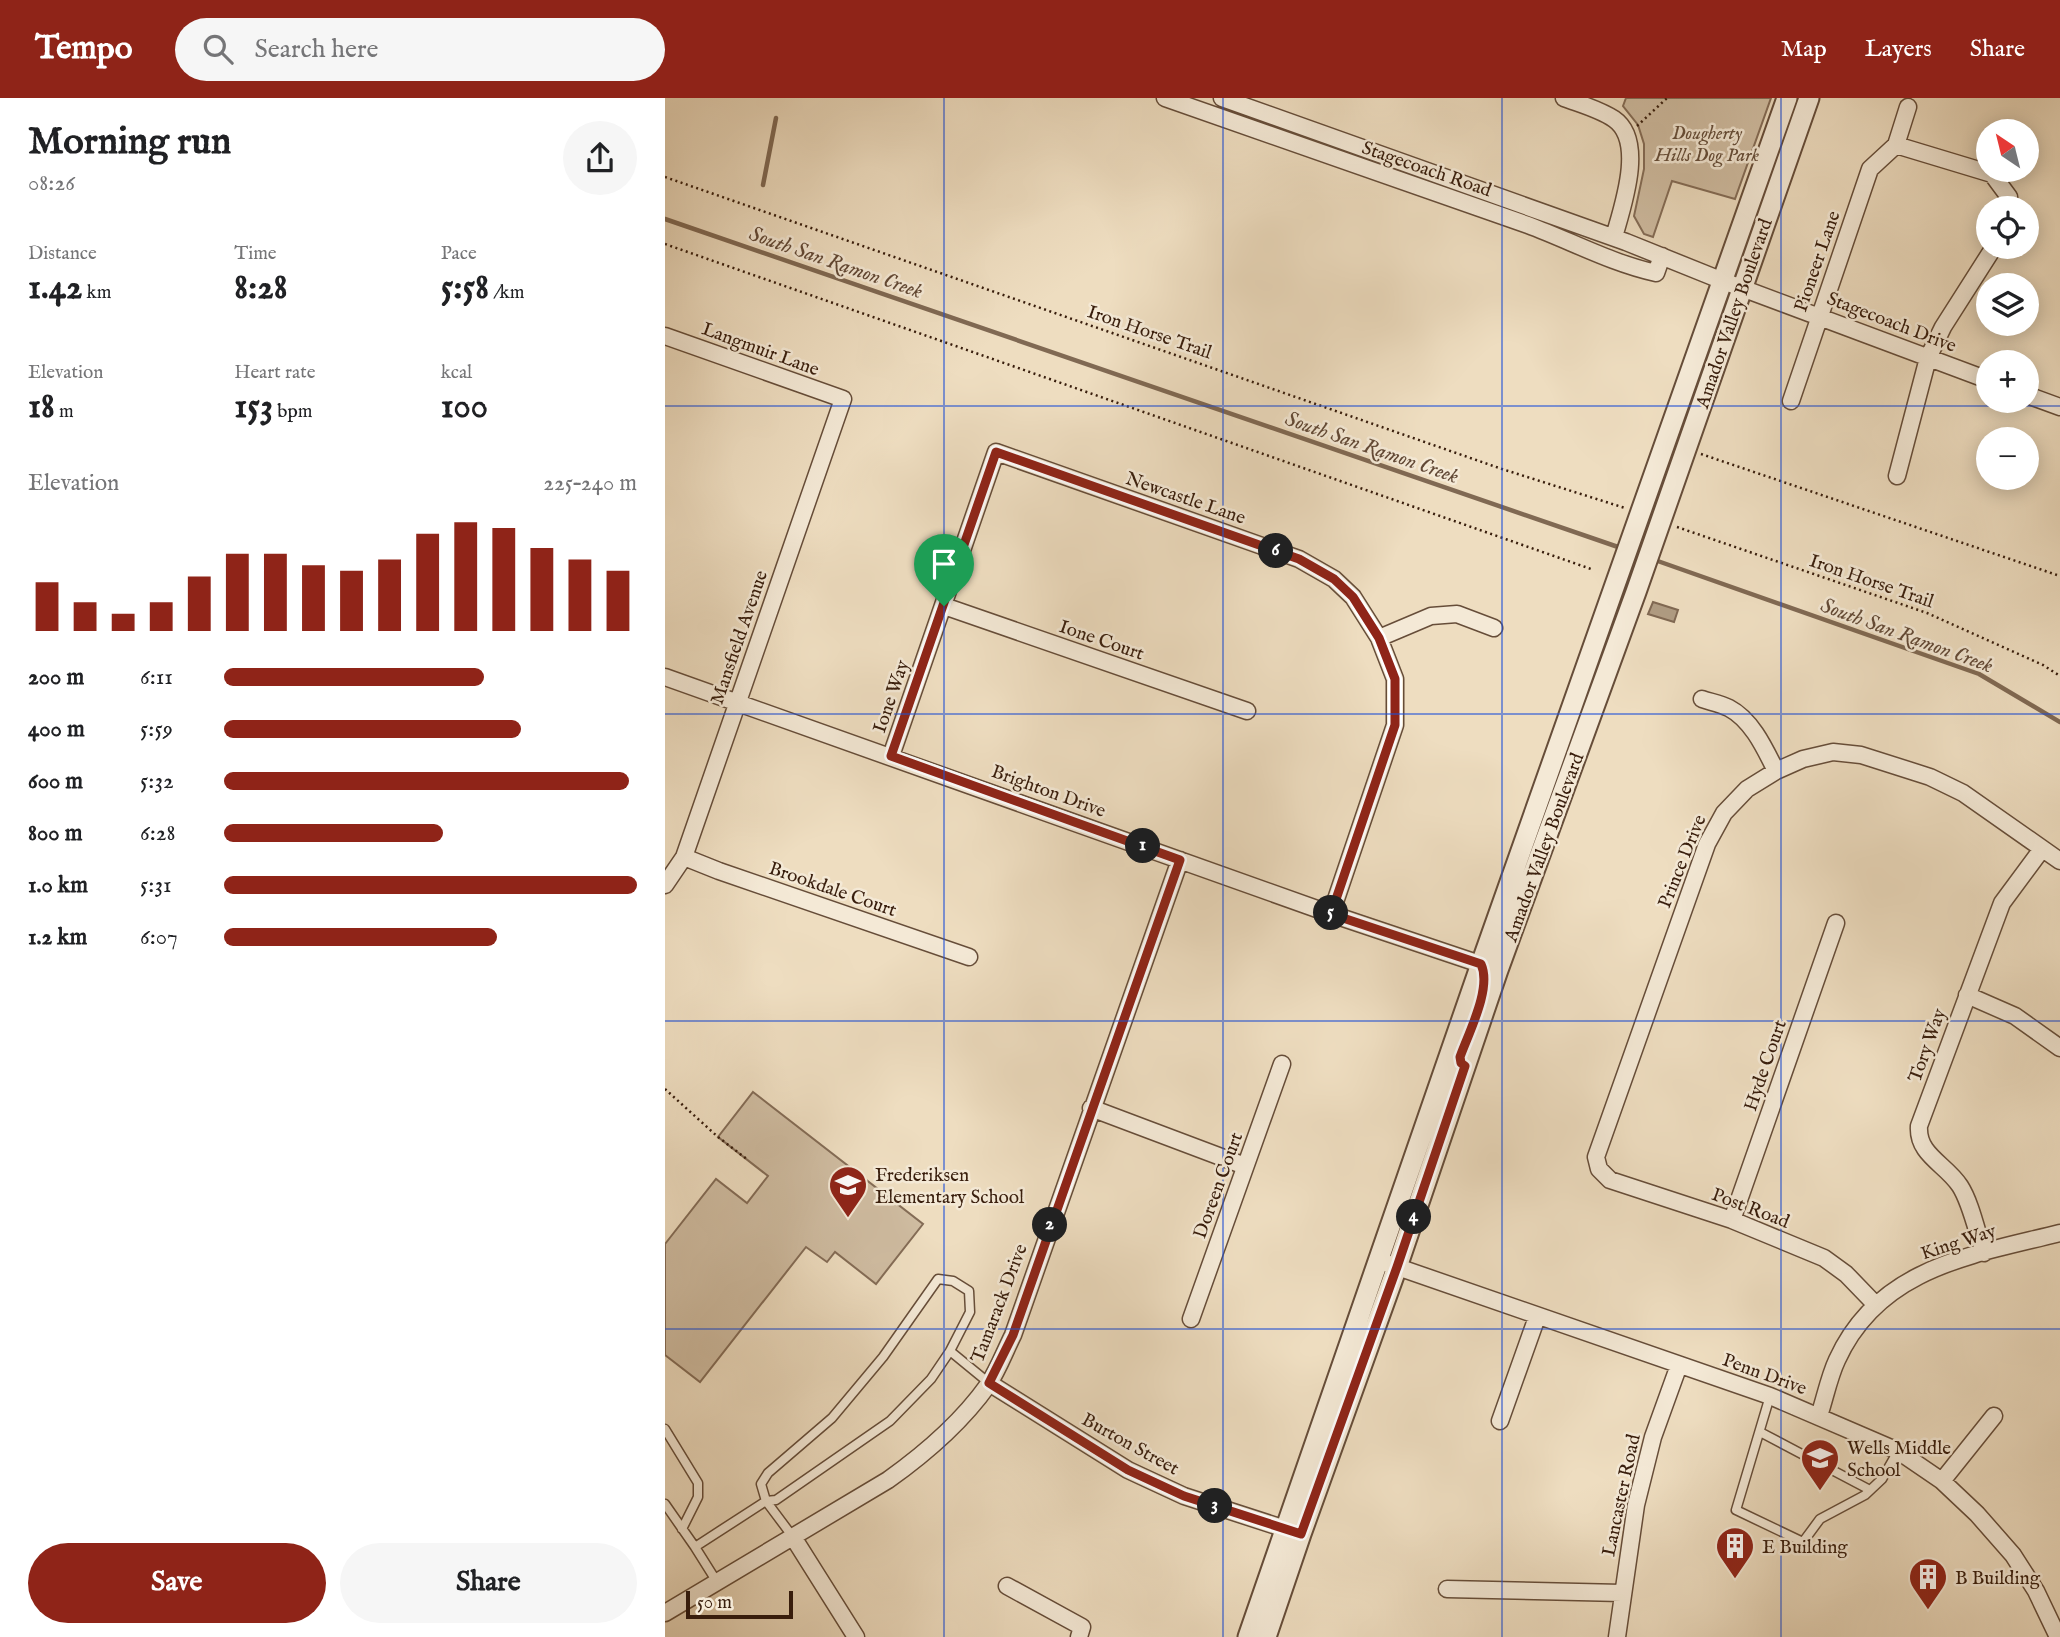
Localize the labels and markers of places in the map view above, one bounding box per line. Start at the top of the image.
pin: 6 [1259,533,1293,568]
pin [914,534,974,606]
pin: 1 [1126,828,1161,864]
pin: 5 [1313,896,1349,930]
school or university icon: Frederiksen Elementary School [827,1164,869,1219]
place label: Frederiksen Elementary School [875,1164,1025,1210]
pin: 4 [1397,1200,1431,1234]
pin: 2 [1033,1208,1067,1242]
school or university icon: Wells Middle School [1799,1437,1841,1492]
place label: Wells Middle School [1847,1437,1951,1483]
pin: 3 [1197,1488,1233,1524]
building icon: E Building [1714,1525,1756,1580]
place label: E Building [1762,1536,1848,1560]
building icon: B Building [1907,1556,1949,1611]
place label: B Building [1955,1567,2041,1591]

